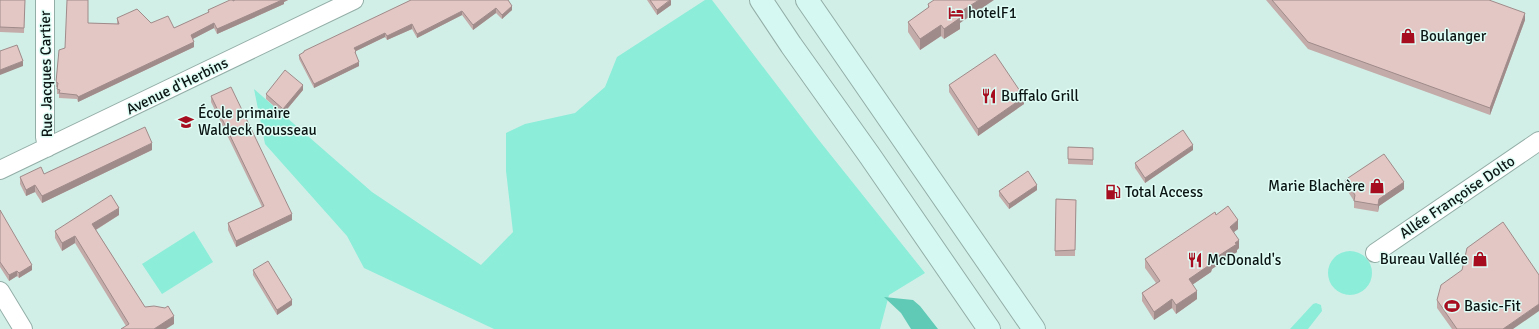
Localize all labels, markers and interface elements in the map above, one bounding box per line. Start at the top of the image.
hotel icon: hotelF1 [947,4,965,22]
place label: hotelF1 [968,4,1017,22]
street label: Rue Jacques Cartier [36,10,56,138]
shop icon: Boulanger [1399,27,1417,45]
place label: Boulanger [1420,27,1487,45]
street label: Avenue d'Herbins [123,53,231,118]
restaurant icon: Buffalo Grill [980,87,998,105]
place label: Buffalo Grill [1001,87,1079,105]
place label: École primaire Waldeck Rousseau [198,103,317,139]
school or university icon: École primaire Waldeck Rousseau [177,113,195,131]
street label: Allée Françoise Dolto [1396,152,1518,242]
place label: Marie Blachère [1268,177,1365,195]
shop icon: Marie Blachère [1368,177,1386,195]
fuel station icon: Total Access [1104,183,1122,201]
place label: Total Access [1125,183,1203,201]
place label: Bureau Vallée [1380,250,1468,268]
shop icon: Bureau Vallée [1471,250,1489,268]
restaurant icon: McDonald's [1186,251,1204,269]
place label: McDonald's [1207,251,1282,269]
sports icon: Basic-Fit [1443,297,1461,315]
place label: Basic-Fit [1464,297,1521,315]

